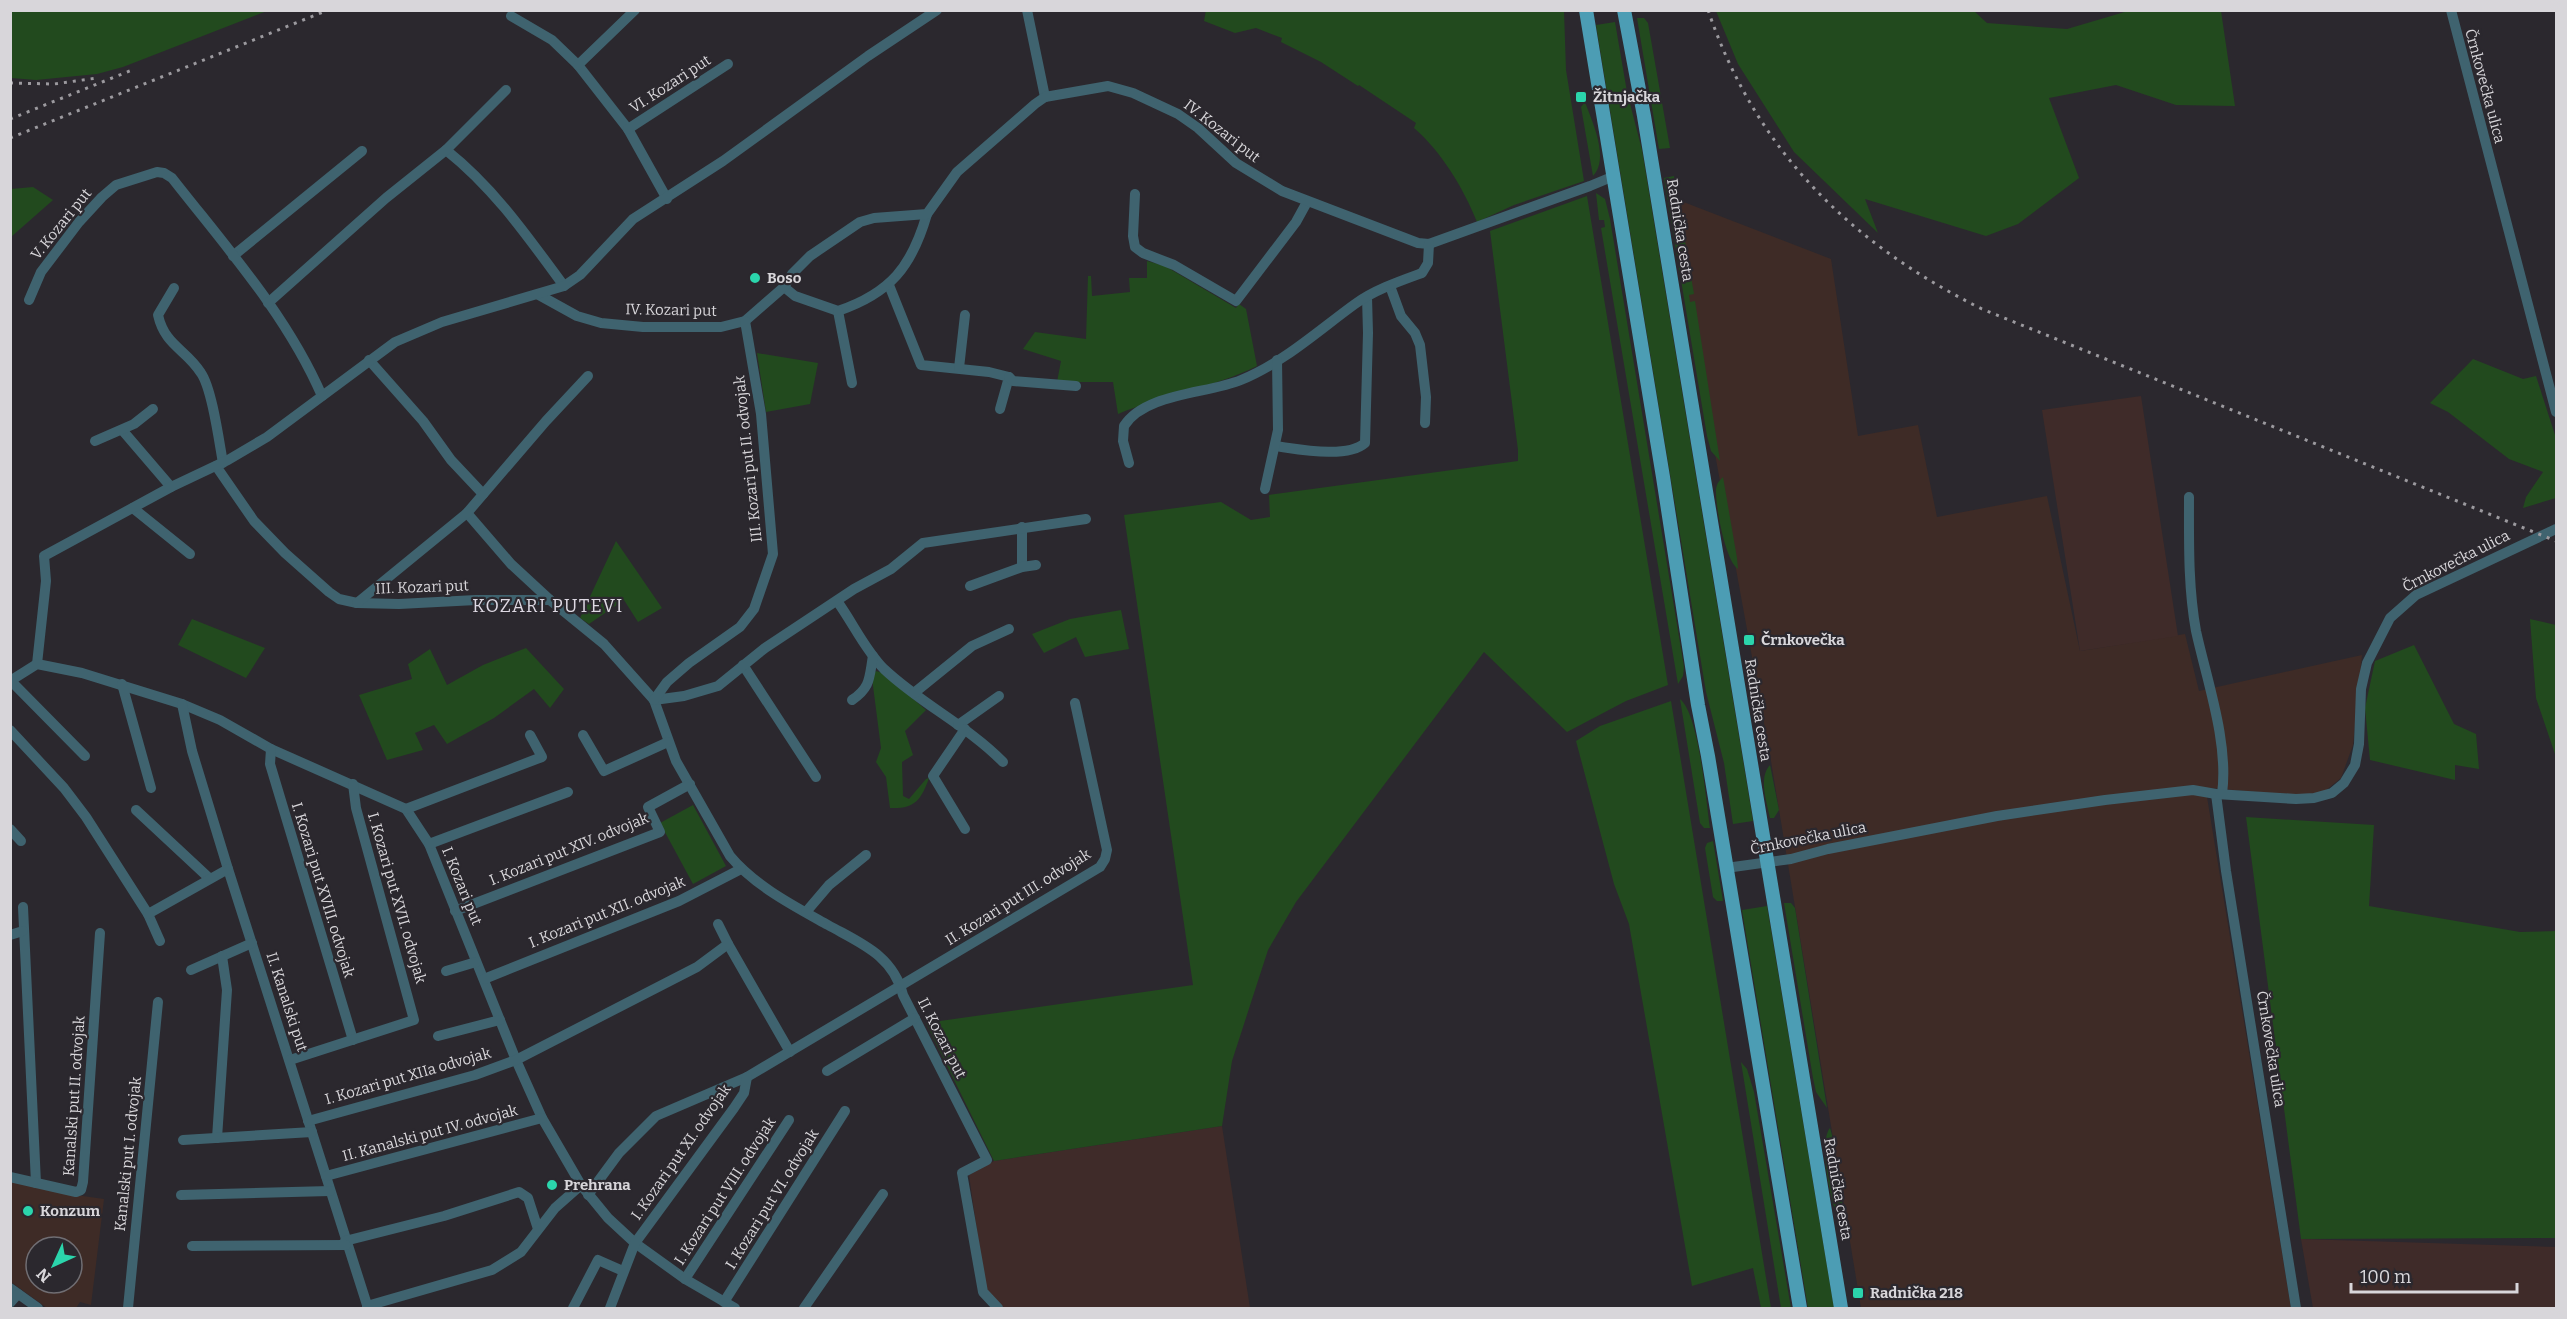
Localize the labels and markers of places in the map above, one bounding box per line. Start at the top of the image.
place label: Žitnjačka [1593,87,1661,106]
marker: Žitnjačka [1574,90,1588,104]
place label: Boso [767,269,802,287]
marker: Boso [748,271,762,285]
place label: Črnkovečka [1761,630,1845,649]
marker: Črnkovečka [1742,633,1756,647]
place label: Prehrana [564,1176,631,1194]
marker: Prehrana [545,1178,559,1192]
place label: Konzum [40,1202,101,1220]
marker: Konzum [21,1204,35,1218]
place label: Radnička 218 [1870,1284,1963,1302]
marker: Radnička 218 [1851,1286,1865,1300]

